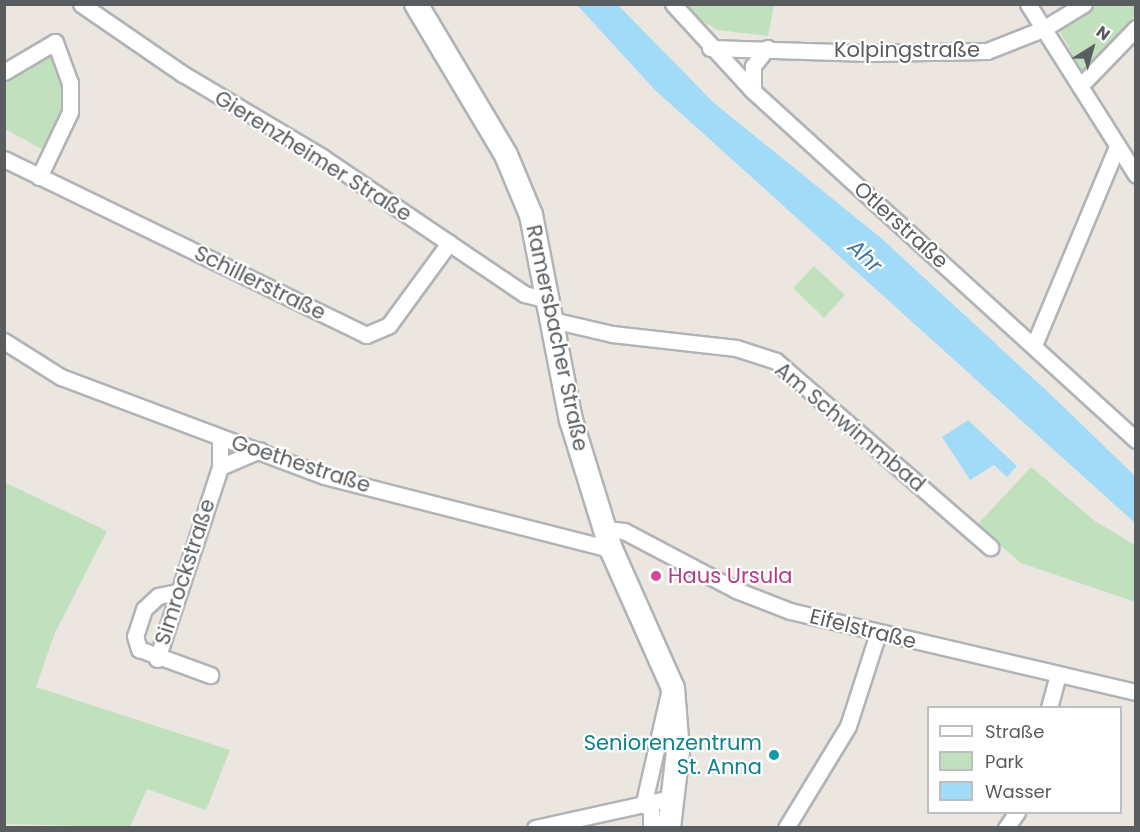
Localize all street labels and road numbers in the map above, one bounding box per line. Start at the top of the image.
street label: Kolpingstraße [834,37,980,63]
street label: Gierenzheimer Straße [210,85,416,227]
street label: Otlerstraße [849,176,953,274]
street label: Ramersbacher Straße [521,223,593,453]
street label: Schillerstraße [190,240,330,326]
street label: Am Schwimmbad [770,357,930,497]
street label: Goethestraße [228,430,374,498]
street label: Simrockstraße [150,496,220,648]
street label: Eifelstraße [807,604,919,654]

